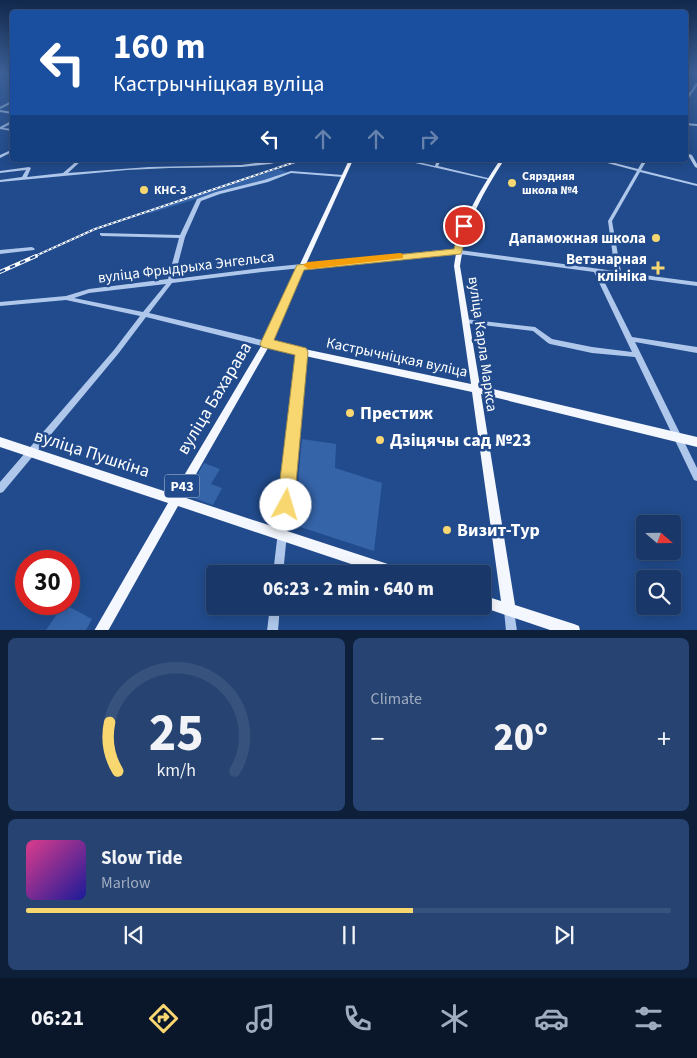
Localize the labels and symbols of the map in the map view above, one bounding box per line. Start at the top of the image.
place label: Сярэдняя школа №4 [522,168,579,199]
marker: Сярэдняя школа №4 [506,177,518,189]
place label: КНС-3 [154,182,186,199]
marker: КНС-3 [138,184,150,196]
pin [443,205,485,247]
place label: Дапаможная школа [509,228,646,249]
marker: Дапаможная школа [650,232,662,244]
street label: вуліца Фрыдрыха Энгельса [97,246,276,289]
place label: Ветэнарная клініка [566,249,647,287]
marker: Ветэнарная клініка [651,261,665,275]
street label: вуліца Карла Маркса [463,275,502,413]
street label: Кастрычніцкая вуліца [324,332,470,383]
street label: вуліца Бахарава [171,337,258,459]
place label: Престиж [360,401,433,426]
marker: Престиж [344,407,356,419]
street label: вуліца Пушкіна [31,423,153,484]
place label: Дзіцячы сад №23 [390,428,531,453]
marker: Дзіцячы сад №23 [374,434,386,446]
road number: Р43 [164,474,200,498]
position arrow [259,478,311,530]
north arrow [636,515,681,560]
place label: Визит-Тур [457,518,540,543]
marker: Визит-Тур [441,524,453,536]
speed limit sign: 30 [15,550,80,615]

